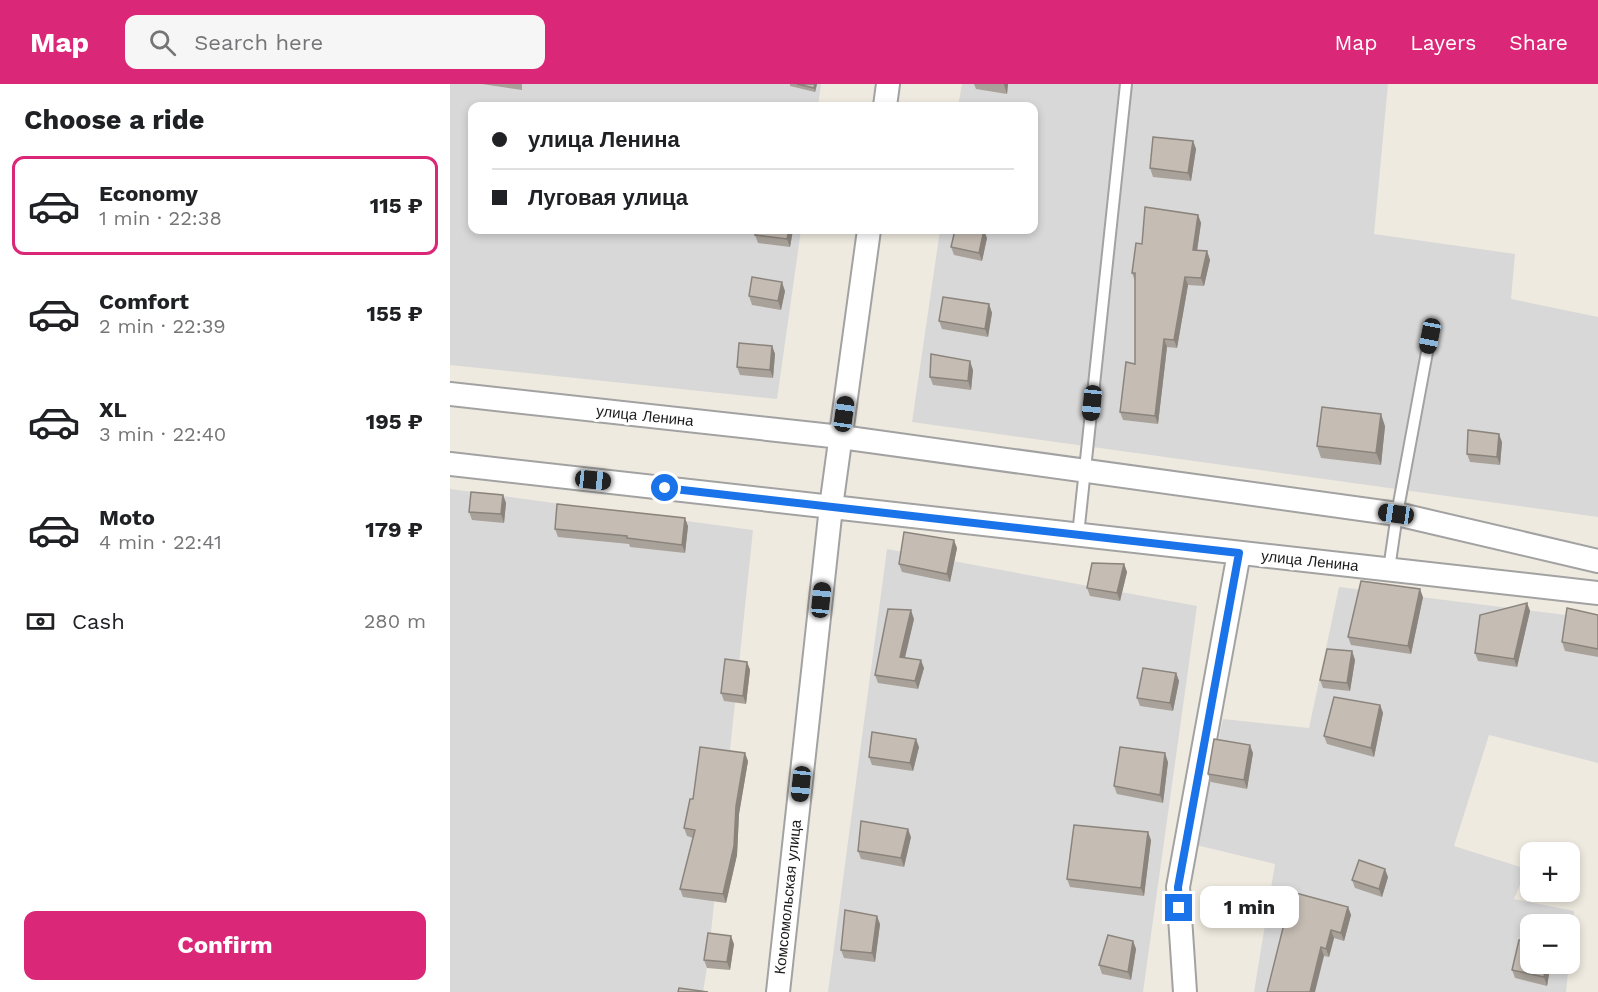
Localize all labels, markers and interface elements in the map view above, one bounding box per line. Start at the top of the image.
search box [125,15,545,69]
text: Map [30,26,89,59]
icon: search [146,26,179,59]
text: Search here [194,30,323,55]
text: Map [1334,30,1377,55]
text: Layers [1410,30,1476,55]
text: Share [1509,30,1568,55]
text: Choose a ride [24,104,204,136]
text: улица Ленина [528,127,680,152]
icon: car [27,179,81,233]
text: Economy [99,181,198,206]
text: Луговая улица [528,185,688,210]
text: 115 ₽ [370,193,423,218]
text: 1 min · 22:38 [99,206,222,230]
icon: car [27,287,81,341]
text: Comfort [99,289,189,314]
text: 155 ₽ [366,301,423,326]
text: 2 min · 22:39 [99,314,226,338]
car [1418,317,1442,355]
car [1081,384,1103,422]
icon: car [27,395,81,449]
car [833,395,855,433]
text: XL [99,397,127,422]
street label: улица Ленина [595,402,695,430]
text: 195 ₽ [366,409,423,434]
text: 3 min · 22:40 [99,422,226,446]
car [574,469,612,491]
route start [651,474,678,501]
icon: car [27,503,81,557]
car [1377,503,1415,525]
text: Moto [99,505,155,530]
text: 179 ₽ [365,517,423,542]
text: 4 min · 22:41 [99,530,222,554]
street label: улица Ленина [1260,547,1360,575]
car [810,581,832,619]
icon: cash [24,605,57,638]
text: Cash [72,609,125,634]
text: 280 m [364,609,426,633]
car [790,765,812,803]
street label: Комсомольская улица [771,818,805,975]
map controls [1520,842,1580,974]
button: + [1520,842,1580,902]
callout: 1 min [1200,887,1299,929]
route end [1165,894,1192,921]
text: 1 min [1224,895,1275,919]
button: Confirm [24,911,426,980]
button: − [1520,914,1580,974]

